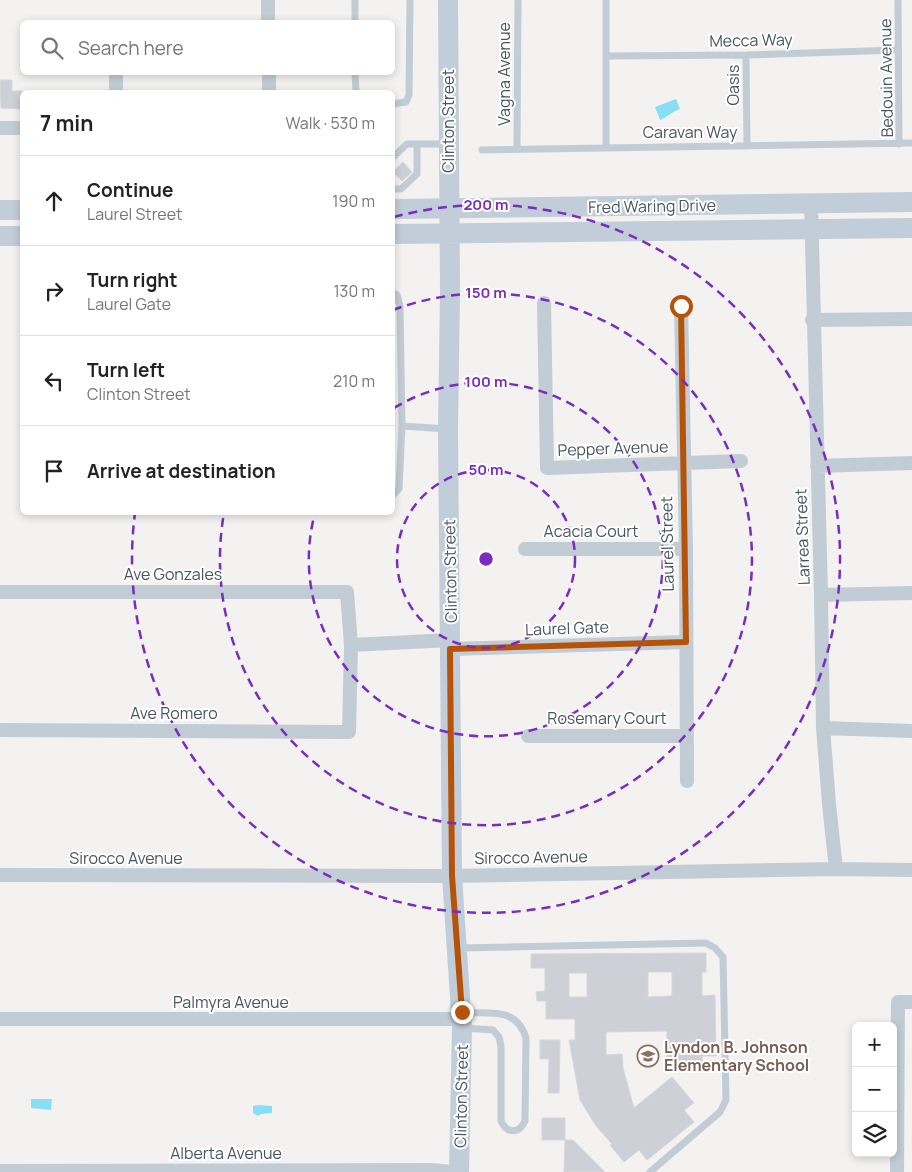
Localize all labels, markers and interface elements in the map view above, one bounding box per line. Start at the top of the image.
street label: Bedouin Avenue [874,18,898,138]
search box [20,20,395,75]
street label: Vagna Avenue [493,22,515,126]
street label: Mecca Way [709,28,793,52]
icon: search [38,34,66,62]
text: Search here [78,35,184,61]
street label: Oasis [722,65,744,106]
street label: Clinton Street [437,69,459,173]
text: 7 min [40,109,93,137]
text: Walk · 530 m [286,112,375,134]
street label: Caravan Way [643,121,738,143]
text: Continue [87,177,173,203]
icon: ahead [40,187,68,215]
text: 190 m [332,190,375,212]
text: 200 m [463,194,509,215]
street label: Fred Waring Drive [588,194,716,218]
text: Laurel Street [87,203,182,225]
text: Turn right [87,267,177,293]
icon: right [40,277,68,305]
text: 130 m [333,280,375,302]
text: 150 m [465,282,507,303]
text: Laurel Gate [87,293,171,315]
route start [670,295,693,318]
text: Turn left [87,357,165,383]
icon: left [40,367,68,395]
text: 210 m [333,370,375,392]
text: 100 m [465,371,507,392]
text: Clinton Street [87,383,191,405]
street label: Pepper Avenue [557,435,669,461]
icon: arrive [40,457,68,485]
text: Arrive at destination [87,458,276,484]
text: 50 m [468,459,504,480]
street label: Larrea Street [789,488,815,586]
street label: Laurel Street [655,496,679,592]
street label: Clinton Street [438,519,462,623]
street label: Acacia Court [544,520,638,542]
centre of rings [477,550,495,568]
street label: Ave Gonzales [124,563,222,585]
street label: Laurel Gate [525,616,609,640]
street label: Ave Romero [130,702,218,724]
street label: Rosemary Court [547,707,667,729]
street label: Sirocco Avenue [474,845,588,869]
street label: Sirocco Avenue [69,847,183,869]
street label: Palmyra Avenue [173,991,289,1013]
route end [451,1001,474,1024]
map controls [852,1022,897,1157]
button: + [852,1022,897,1067]
place label: Lyndon B. Johnson Elementary School [664,1036,809,1076]
street label: Clinton Street [449,1044,473,1148]
school or university icon: Lyndon B. Johnson Elementary School [636,1044,660,1068]
button: − [852,1067,897,1112]
button: layers [852,1112,897,1157]
street label: Alberta Avenue [170,1142,282,1164]

